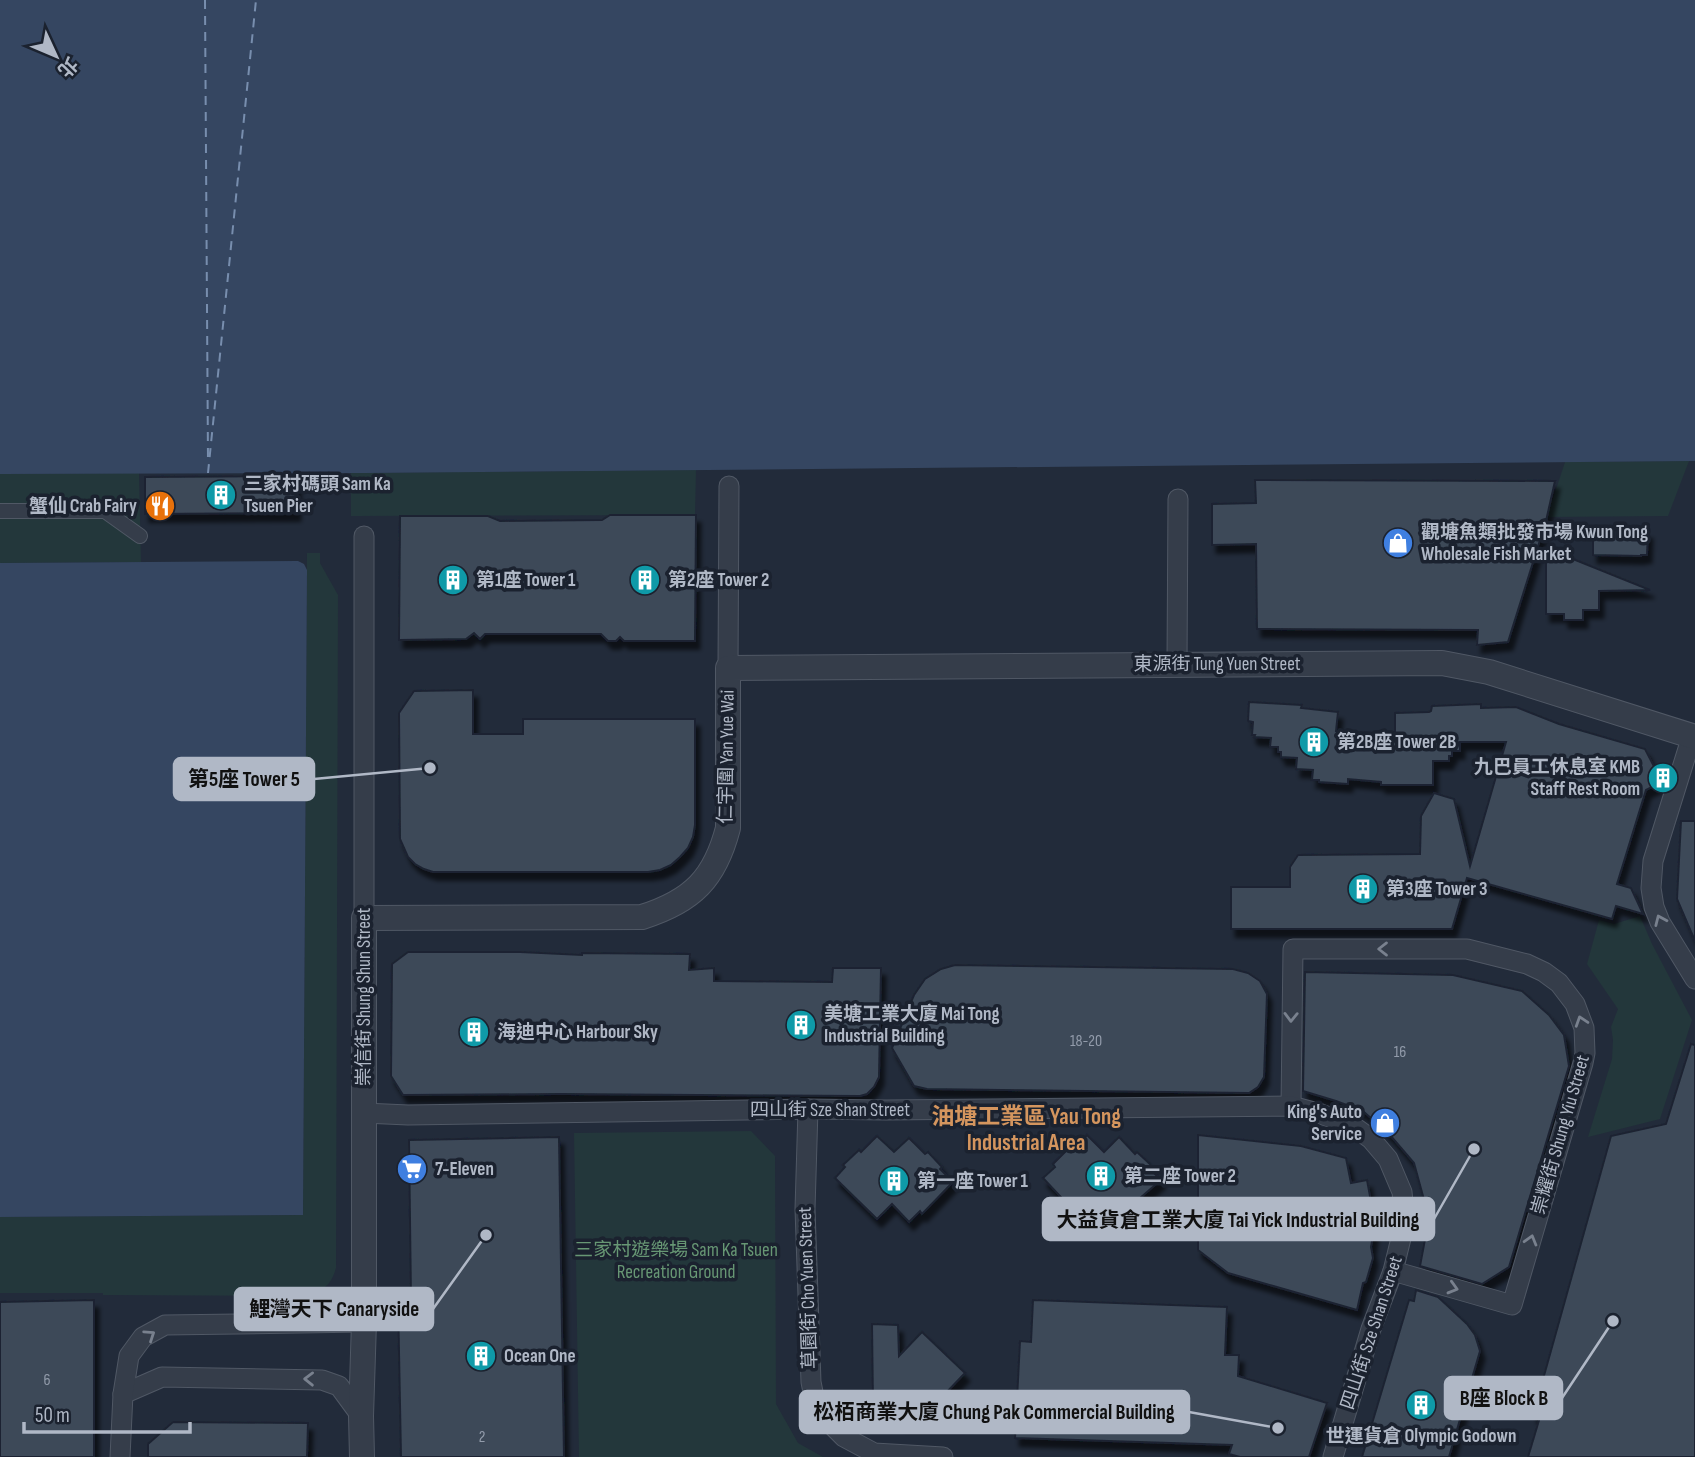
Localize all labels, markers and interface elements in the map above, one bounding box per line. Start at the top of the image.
north arrow [21,21,91,91]
text: 北 [52,52,82,82]
place label: 三家村碼頭 Sam Ka Tsuen Pier [244,473,391,518]
building icon: 三家村碼頭 Sam Ka Tsuen Pier [204,478,238,512]
restaurant icon: 蟹仙 Crab Fairy [143,489,177,523]
place label: 蟹仙 Crab Fairy [29,495,137,518]
place label: 觀塘魚類批發市場 Kwun Tong Wholesale Fish Market [1421,521,1648,566]
shop icon: 觀塘魚類批發市場 Kwun Tong Wholesale Fish Market [1381,526,1415,560]
building icon: 第1座 Tower 1 [436,563,470,597]
building icon: 第2座 Tower 2 [628,563,662,597]
place label: 第1座 Tower 1 [476,569,576,592]
place label: 第2座 Tower 2 [668,569,769,592]
street label: 東源街 Tung Yuen Street [1133,653,1301,676]
street label: 仁宇圍 Yan Yue Wai [714,690,740,824]
building icon: 第2B座 Tower 2B [1297,725,1331,759]
place label: 第2B座 Tower 2B [1337,731,1456,754]
place label: 九巴員工休息室 KMB Staff Rest Room [1474,756,1640,801]
callout: 第5座 Tower 5 [174,758,314,800]
building icon: 九巴員工休息室 KMB Staff Rest Room [1646,761,1680,795]
text: 第5座 Tower 5 [188,767,300,792]
building icon: 第3座 Tower 3 [1346,872,1380,906]
place label: 第3座 Tower 3 [1386,878,1488,901]
street label: 崇信街 Shung Shun Street [353,908,376,1086]
one-way arrow [1654,915,1668,927]
one-way arrow [1377,941,1388,957]
place label: 美塘工業大廈 Mai Tong Industrial Building [824,1003,999,1048]
building icon: 美塘工業大廈 Mai Tong Industrial Building [784,1008,818,1042]
one-way arrow [1284,1012,1299,1023]
building icon: 海迪中心 Harbour Sky [457,1015,491,1049]
one-way arrow [1574,1015,1589,1027]
place label: 海迪中心 Harbour Sky [497,1021,658,1044]
house number: 18-20 [1070,1032,1102,1051]
house number: 16 [1394,1043,1406,1062]
street label: 崇耀街 Shung Yiu Street [1527,1052,1595,1217]
street label: 四山街 Sze Shan Street [750,1099,910,1122]
place label: King's Auto Service [1287,1101,1362,1146]
district label: 油塘工業區 Yau Tong Industrial Area [931,1103,1121,1157]
shop icon: King's Auto Service [1368,1106,1402,1140]
supermarket icon: 7-Eleven [395,1152,429,1186]
place label: 7-Eleven [435,1158,494,1181]
building icon: 第二座 Tower 2 [1084,1159,1118,1193]
building icon: 第一座 Tower 1 [877,1164,911,1198]
place label: 第二座 Tower 2 [1124,1165,1236,1188]
place label: 第一座 Tower 1 [917,1170,1029,1193]
callout: 大益貨倉工業大廈 Tai Yick Industrial Building [1043,1198,1434,1240]
street label: 草園街 Cho Yuen Street [794,1206,822,1369]
text: 大益貨倉工業大廈 Tai Yick Industrial Building [1057,1208,1420,1233]
one-way arrow [1523,1234,1538,1246]
park label: 三家村遊樂場 Sam Ka Tsuen Recreation Ground [574,1239,778,1284]
street label: 四山街 Sze Shan Street [1336,1253,1408,1413]
one-way arrow [1446,1280,1458,1294]
callout: 鯉灣天下 Canaryside [235,1288,433,1330]
text: 鯉灣天下 Canaryside [249,1297,419,1322]
one-way arrow [142,1331,155,1343]
building icon: Ocean One [464,1339,498,1373]
place label: Ocean One [504,1345,576,1368]
house number: 6 [43,1371,51,1390]
one-way arrow [303,1372,314,1387]
callout: B座 Block B [1445,1377,1562,1419]
text: B座 Block B [1460,1386,1548,1411]
building icon: 世運貨倉 Olympic Godown [1404,1388,1438,1422]
scale bar [24,1390,191,1434]
callout: 松栢商業大廈 Chung Pak Commercial Building [800,1391,1189,1433]
text: 松栢商業大廈 Chung Pak Commercial Building [813,1400,1175,1425]
text: 50 m [35,1403,70,1428]
place label: 世運貨倉 Olympic Godown [1326,1425,1516,1448]
house number: 2 [479,1428,485,1447]

